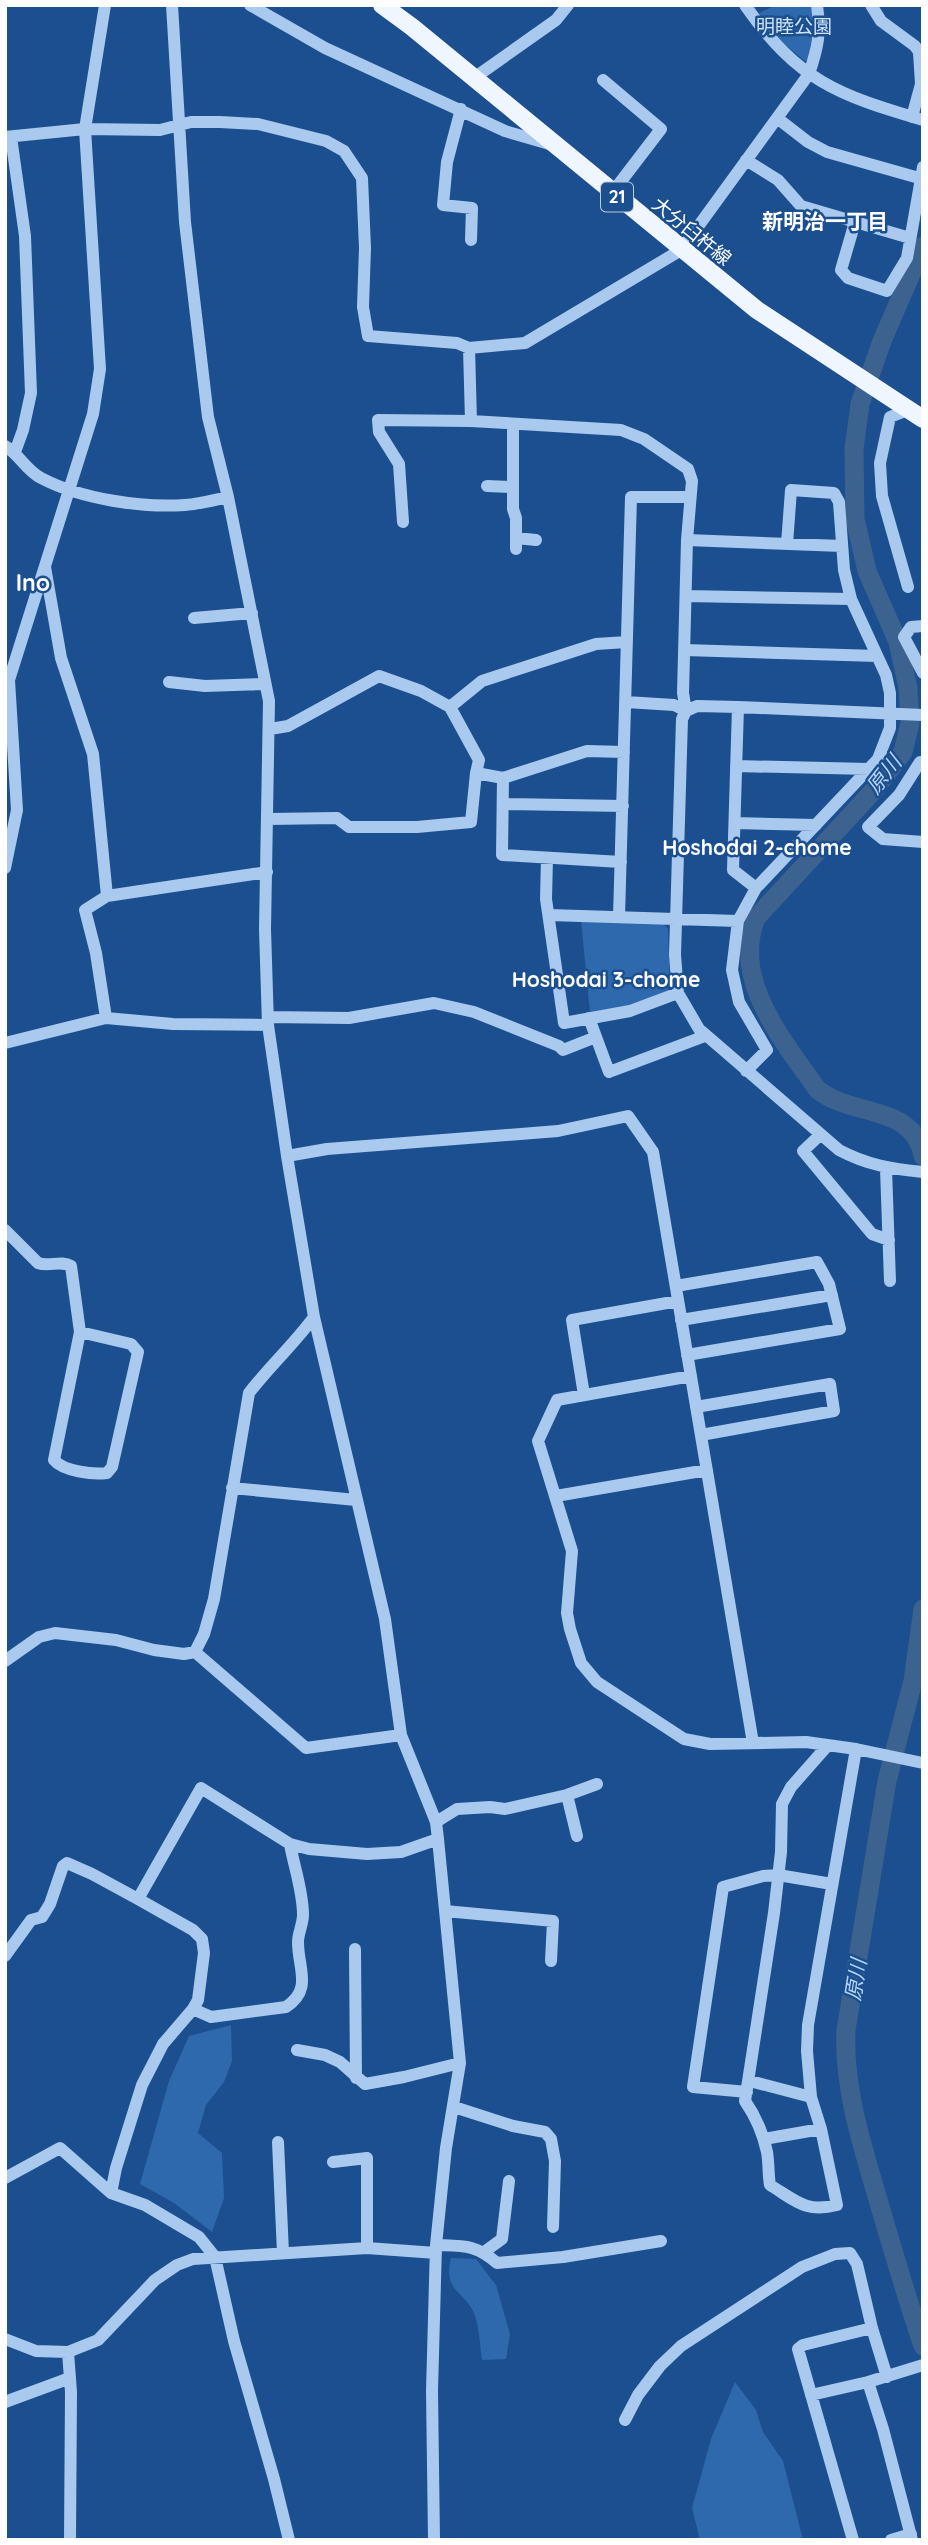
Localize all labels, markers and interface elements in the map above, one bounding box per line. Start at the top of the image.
park label: 明睦公園 [756,14,832,38]
road number: 21 [601,182,633,212]
street label: 大分臼杵線 [648,192,736,270]
district label: 新明治一丁目 [762,208,888,234]
district label: Ino [16,568,50,597]
water label: 原川 [860,748,908,799]
district label: Hoshodai 2-chome [662,834,852,860]
district label: Hoshodai 3-chome [512,966,700,992]
water label: 原川 [839,1955,871,2003]

